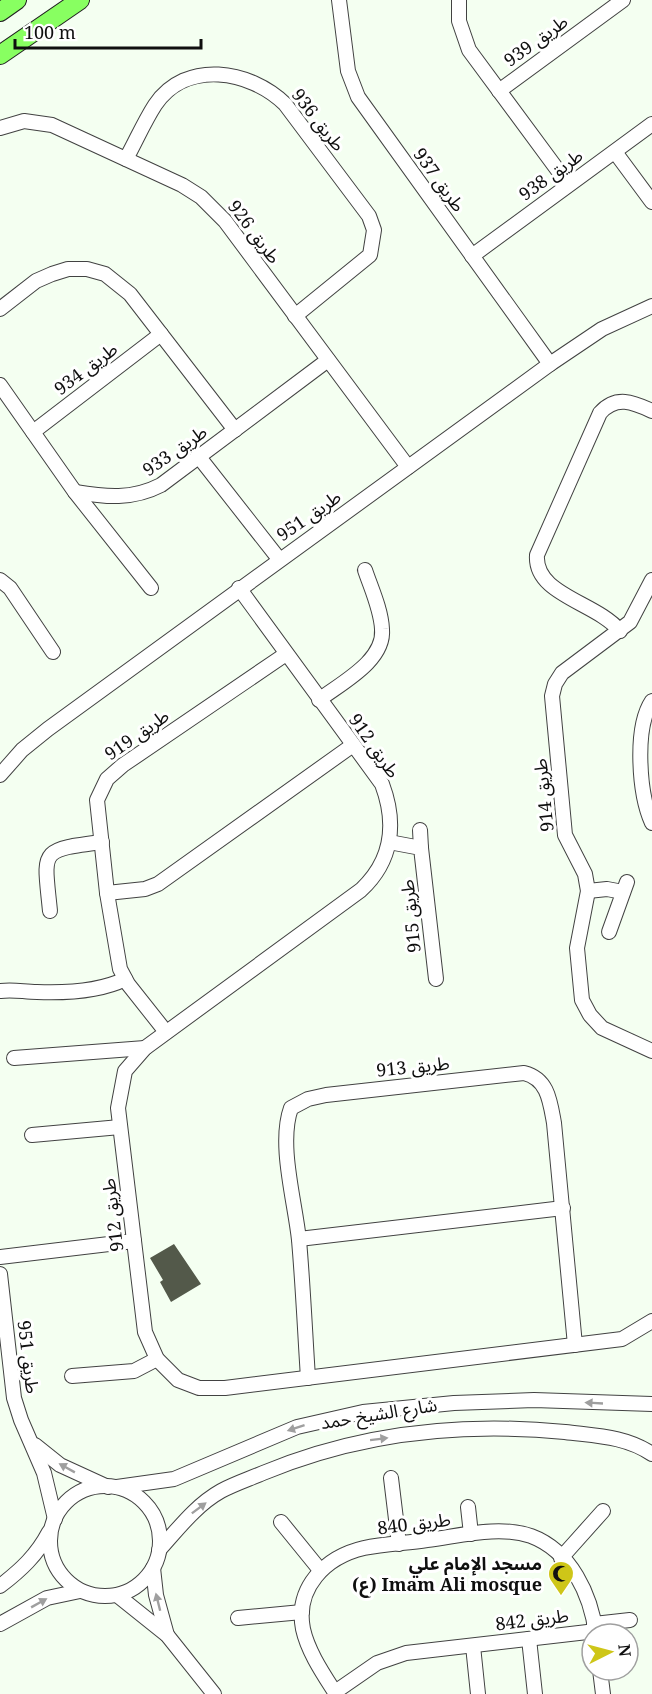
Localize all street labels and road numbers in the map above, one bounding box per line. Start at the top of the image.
street label: طريق 939 [499,9,572,72]
street label: طريق 936 [287,83,351,156]
street label: طريق 937 [408,143,471,216]
street label: طريق 938 [514,143,587,206]
street label: طريق 926 [223,195,287,268]
street label: طريق 934 [49,336,122,400]
street label: طريق 933 [137,419,211,481]
street label: طريق 951 [271,484,345,546]
street label: طريق 919 [99,703,173,765]
street label: طريق 912 [344,708,406,782]
street label: طريق 914 [527,757,559,833]
street label: طريق 915 [394,878,426,954]
street label: طريق 913 [375,1050,451,1082]
street label: طريق 912 [96,1177,128,1253]
street label: طريق 951 [13,1319,45,1395]
street label: شارع الشيخ حمد [319,1392,439,1437]
street label: طريق 840 [376,1507,452,1539]
street label: طريق 842 [494,1603,570,1635]

